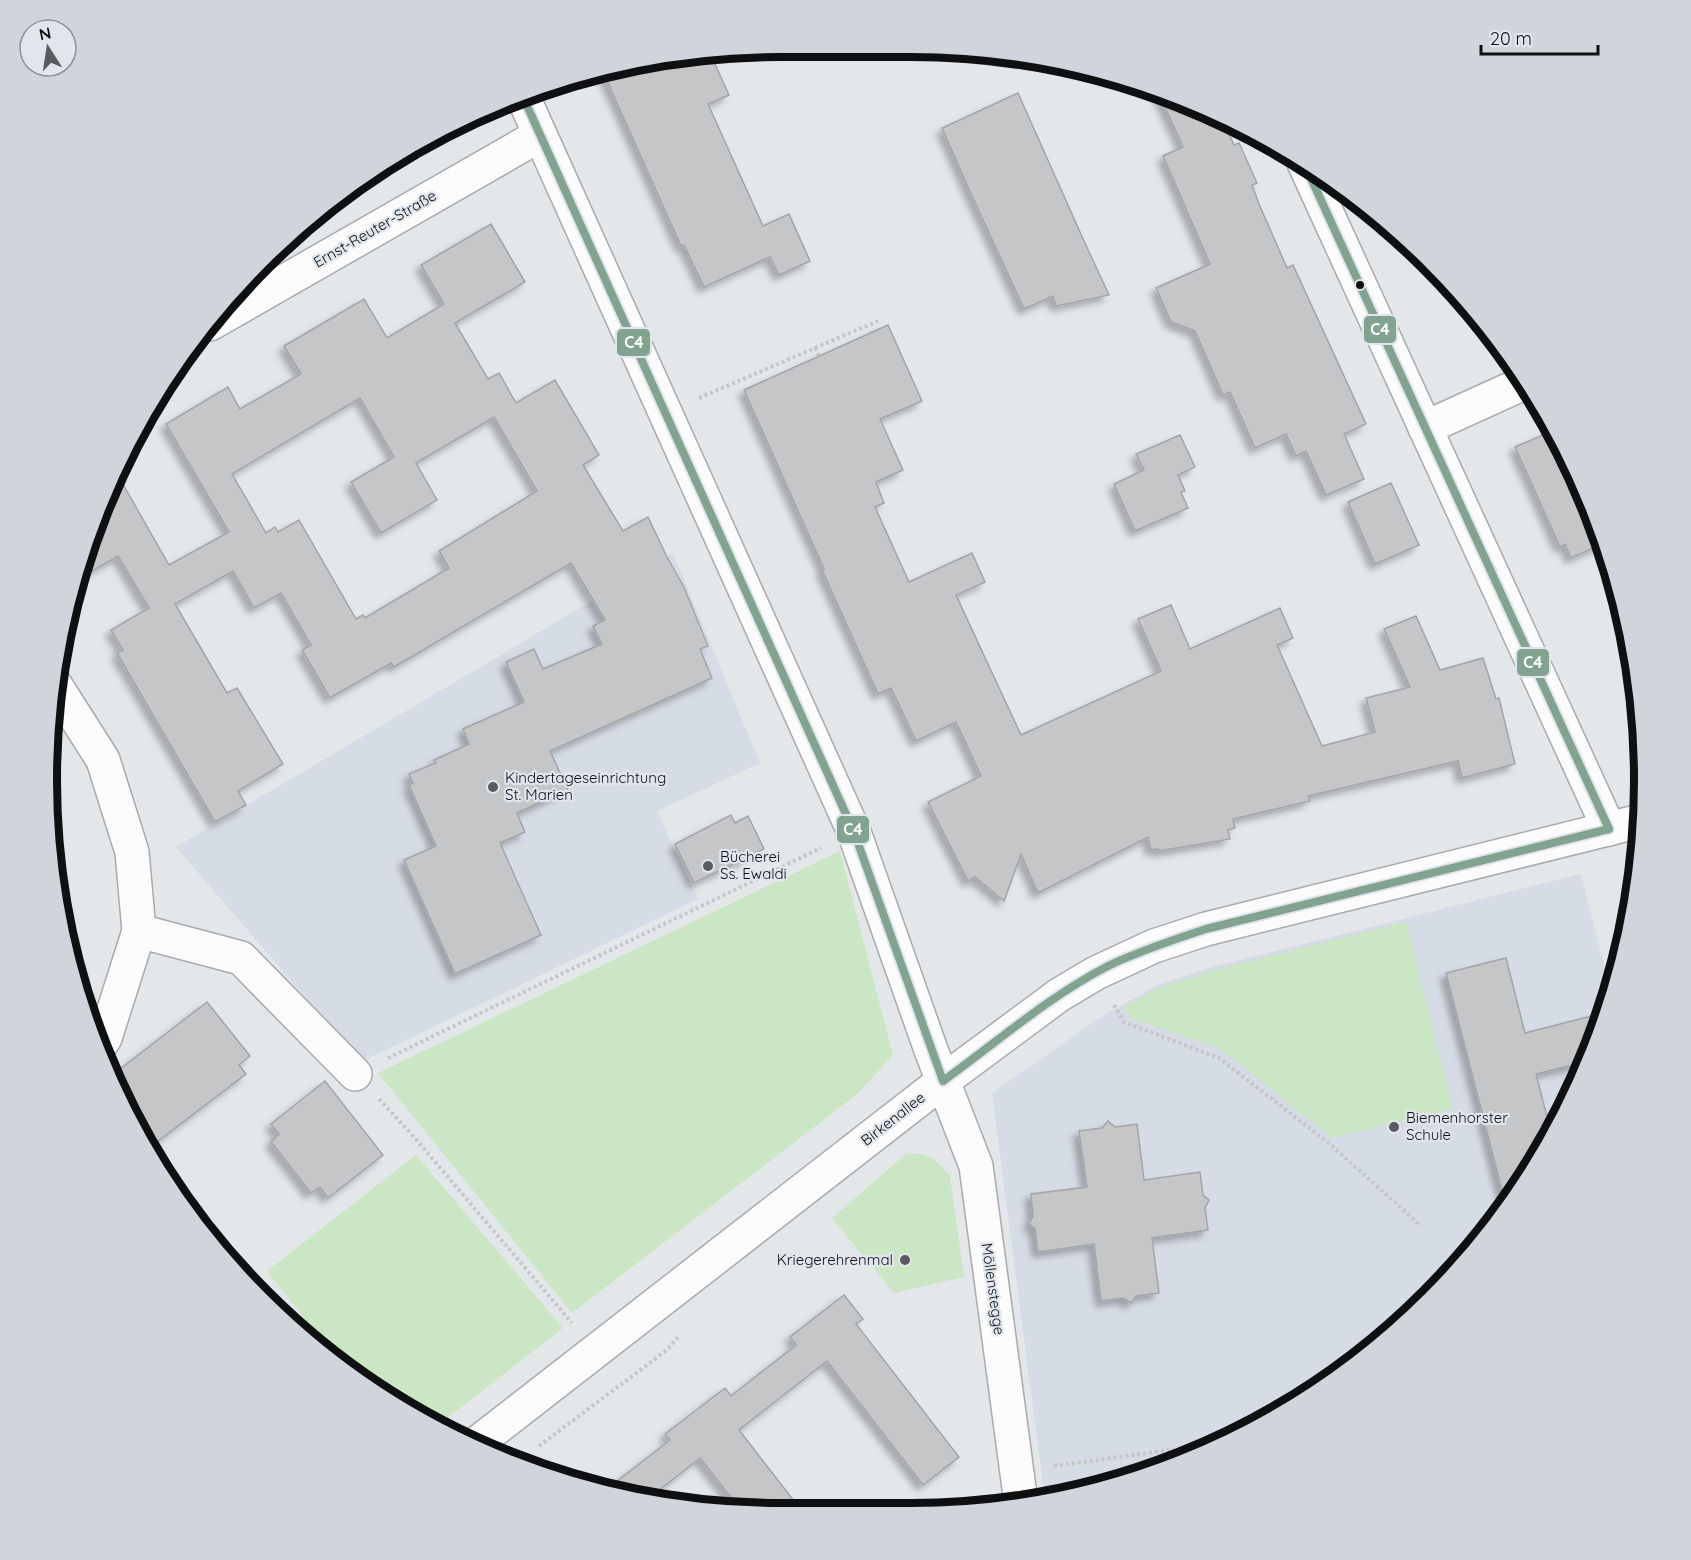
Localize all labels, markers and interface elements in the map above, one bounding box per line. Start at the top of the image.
north arrow [18,18,78,78]
scale bar [1481,18,1598,56]
text: N [37,22,53,44]
text: 20 m [1490,27,1532,50]
street label: Ernst-Reuter-Straße [310,186,440,271]
unlabelled marker [1354,279,1366,291]
line badge: C4 [1363,315,1397,344]
text: C4 [1370,319,1390,339]
line badge: C4 [616,328,651,357]
text: C4 [624,332,644,352]
line badge: C4 [1516,648,1550,677]
text: C4 [1523,652,1543,672]
place label: Kindertageseinrichtung St. Marien [505,768,666,804]
marker: Kindertageseinrichtung St. Marien [486,780,500,794]
line badge: C4 [836,815,870,844]
text: C4 [843,819,863,839]
place label: Bücherei Ss. Ewaldi [720,847,787,883]
marker: Bücherei Ss. Ewaldi [701,859,715,873]
street label: Birkenallee [857,1088,929,1150]
place label: Biemenhorster Schule [1406,1108,1508,1144]
marker: Biemenhorster Schule [1387,1120,1401,1134]
street label: Möllenstegge [978,1242,1009,1336]
place label: Kriegerehrenmal [777,1250,893,1269]
marker: Kriegerehrenmal [898,1253,912,1267]

